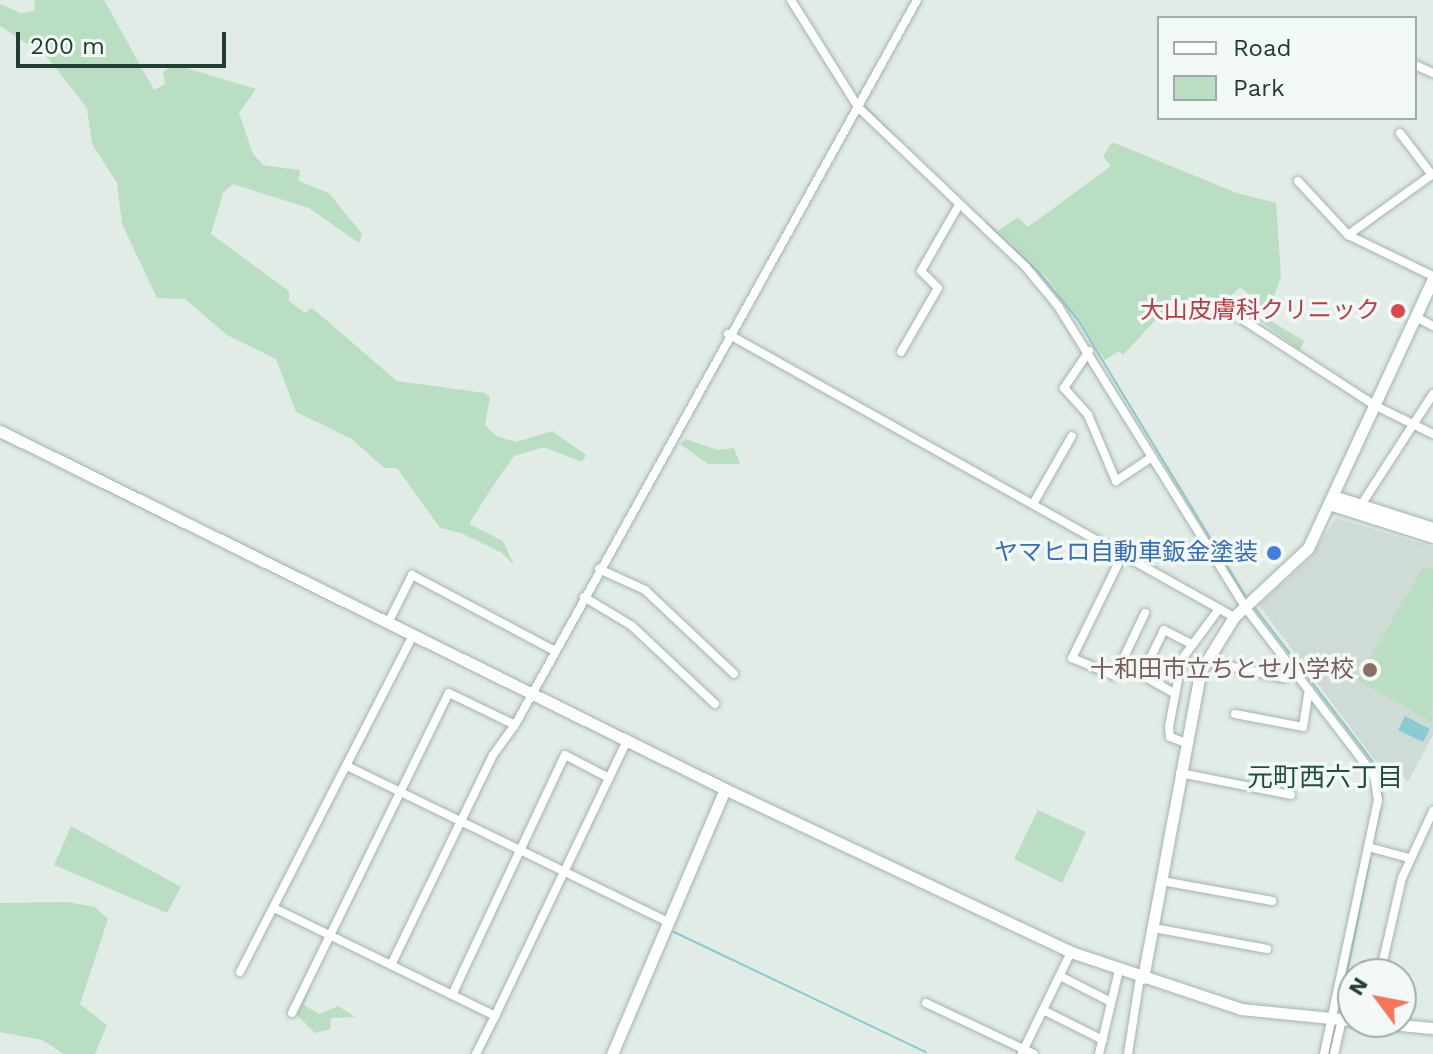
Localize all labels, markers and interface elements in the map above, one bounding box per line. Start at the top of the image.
scale bar [20,16,230,66]
legend [1157,16,1417,120]
text: 200 m [30,32,105,60]
text: Road [1233,34,1292,62]
text: Park [1233,74,1285,102]
place label: 大山皮膚科クリニック [1140,297,1380,325]
marker: 大山皮膚科クリニック [1387,300,1409,322]
place label: ヤマヒロ自動車鈑金塗装 [994,539,1258,567]
marker: ヤマヒロ自動車鈑金塗装 [1265,544,1283,562]
place label: 十和田市立ちとせ小学校 [1090,656,1354,684]
marker: 十和田市立ちとせ小学校 [1361,661,1379,679]
district label: 元町西六丁目 [1247,762,1403,794]
north arrow [1337,958,1417,1038]
text: N [1343,973,1373,1000]

